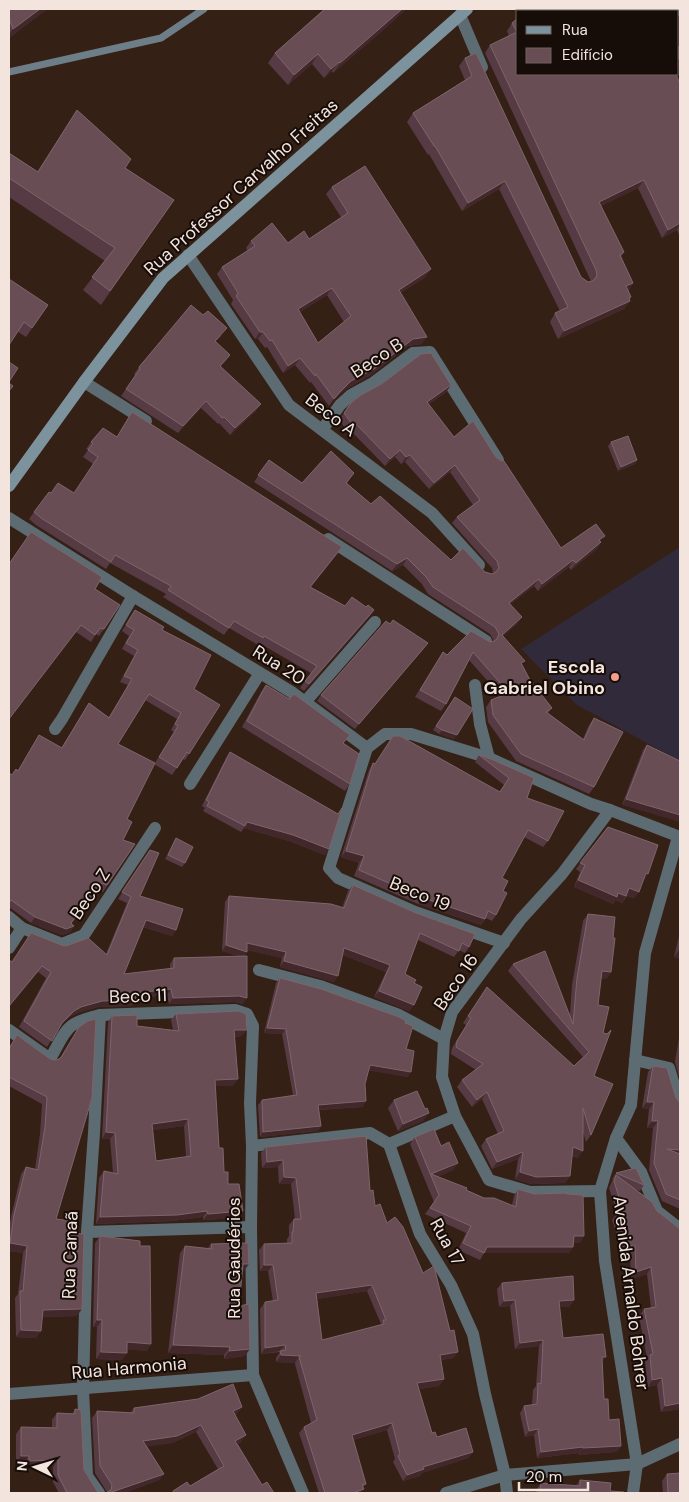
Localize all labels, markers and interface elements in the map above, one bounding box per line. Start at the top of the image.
legend [516,10,679,75]
text: Rua [562,20,588,40]
text: Edifício [562,45,613,65]
street label: Rua Professor Carvalho Freitas [139,93,343,281]
street label: Beco B [346,332,408,384]
street label: Beco A [300,388,362,442]
street label: Rua 20 [248,639,310,691]
place label: Escola Gabriel Obino [484,655,605,700]
marker: Escola Gabriel Obino [609,671,621,683]
street label: Beco Z [64,864,116,924]
street label: Beco 19 [386,871,454,917]
street label: Beco 16 [428,949,484,1015]
street label: Beco 11 [109,983,167,1009]
street label: Avenida Arnaldo Bohrer [607,1195,655,1392]
street label: Rua Gaudérios [222,1197,246,1319]
street label: Rua Canaã [56,1211,84,1299]
street label: Rua 17 [424,1214,470,1270]
street label: Rua Harmonia [70,1351,188,1385]
north arrow [10,1442,60,1492]
text: N [13,1460,31,1472]
scale bar [519,1460,588,1492]
text: 20 m [526,1467,562,1487]

